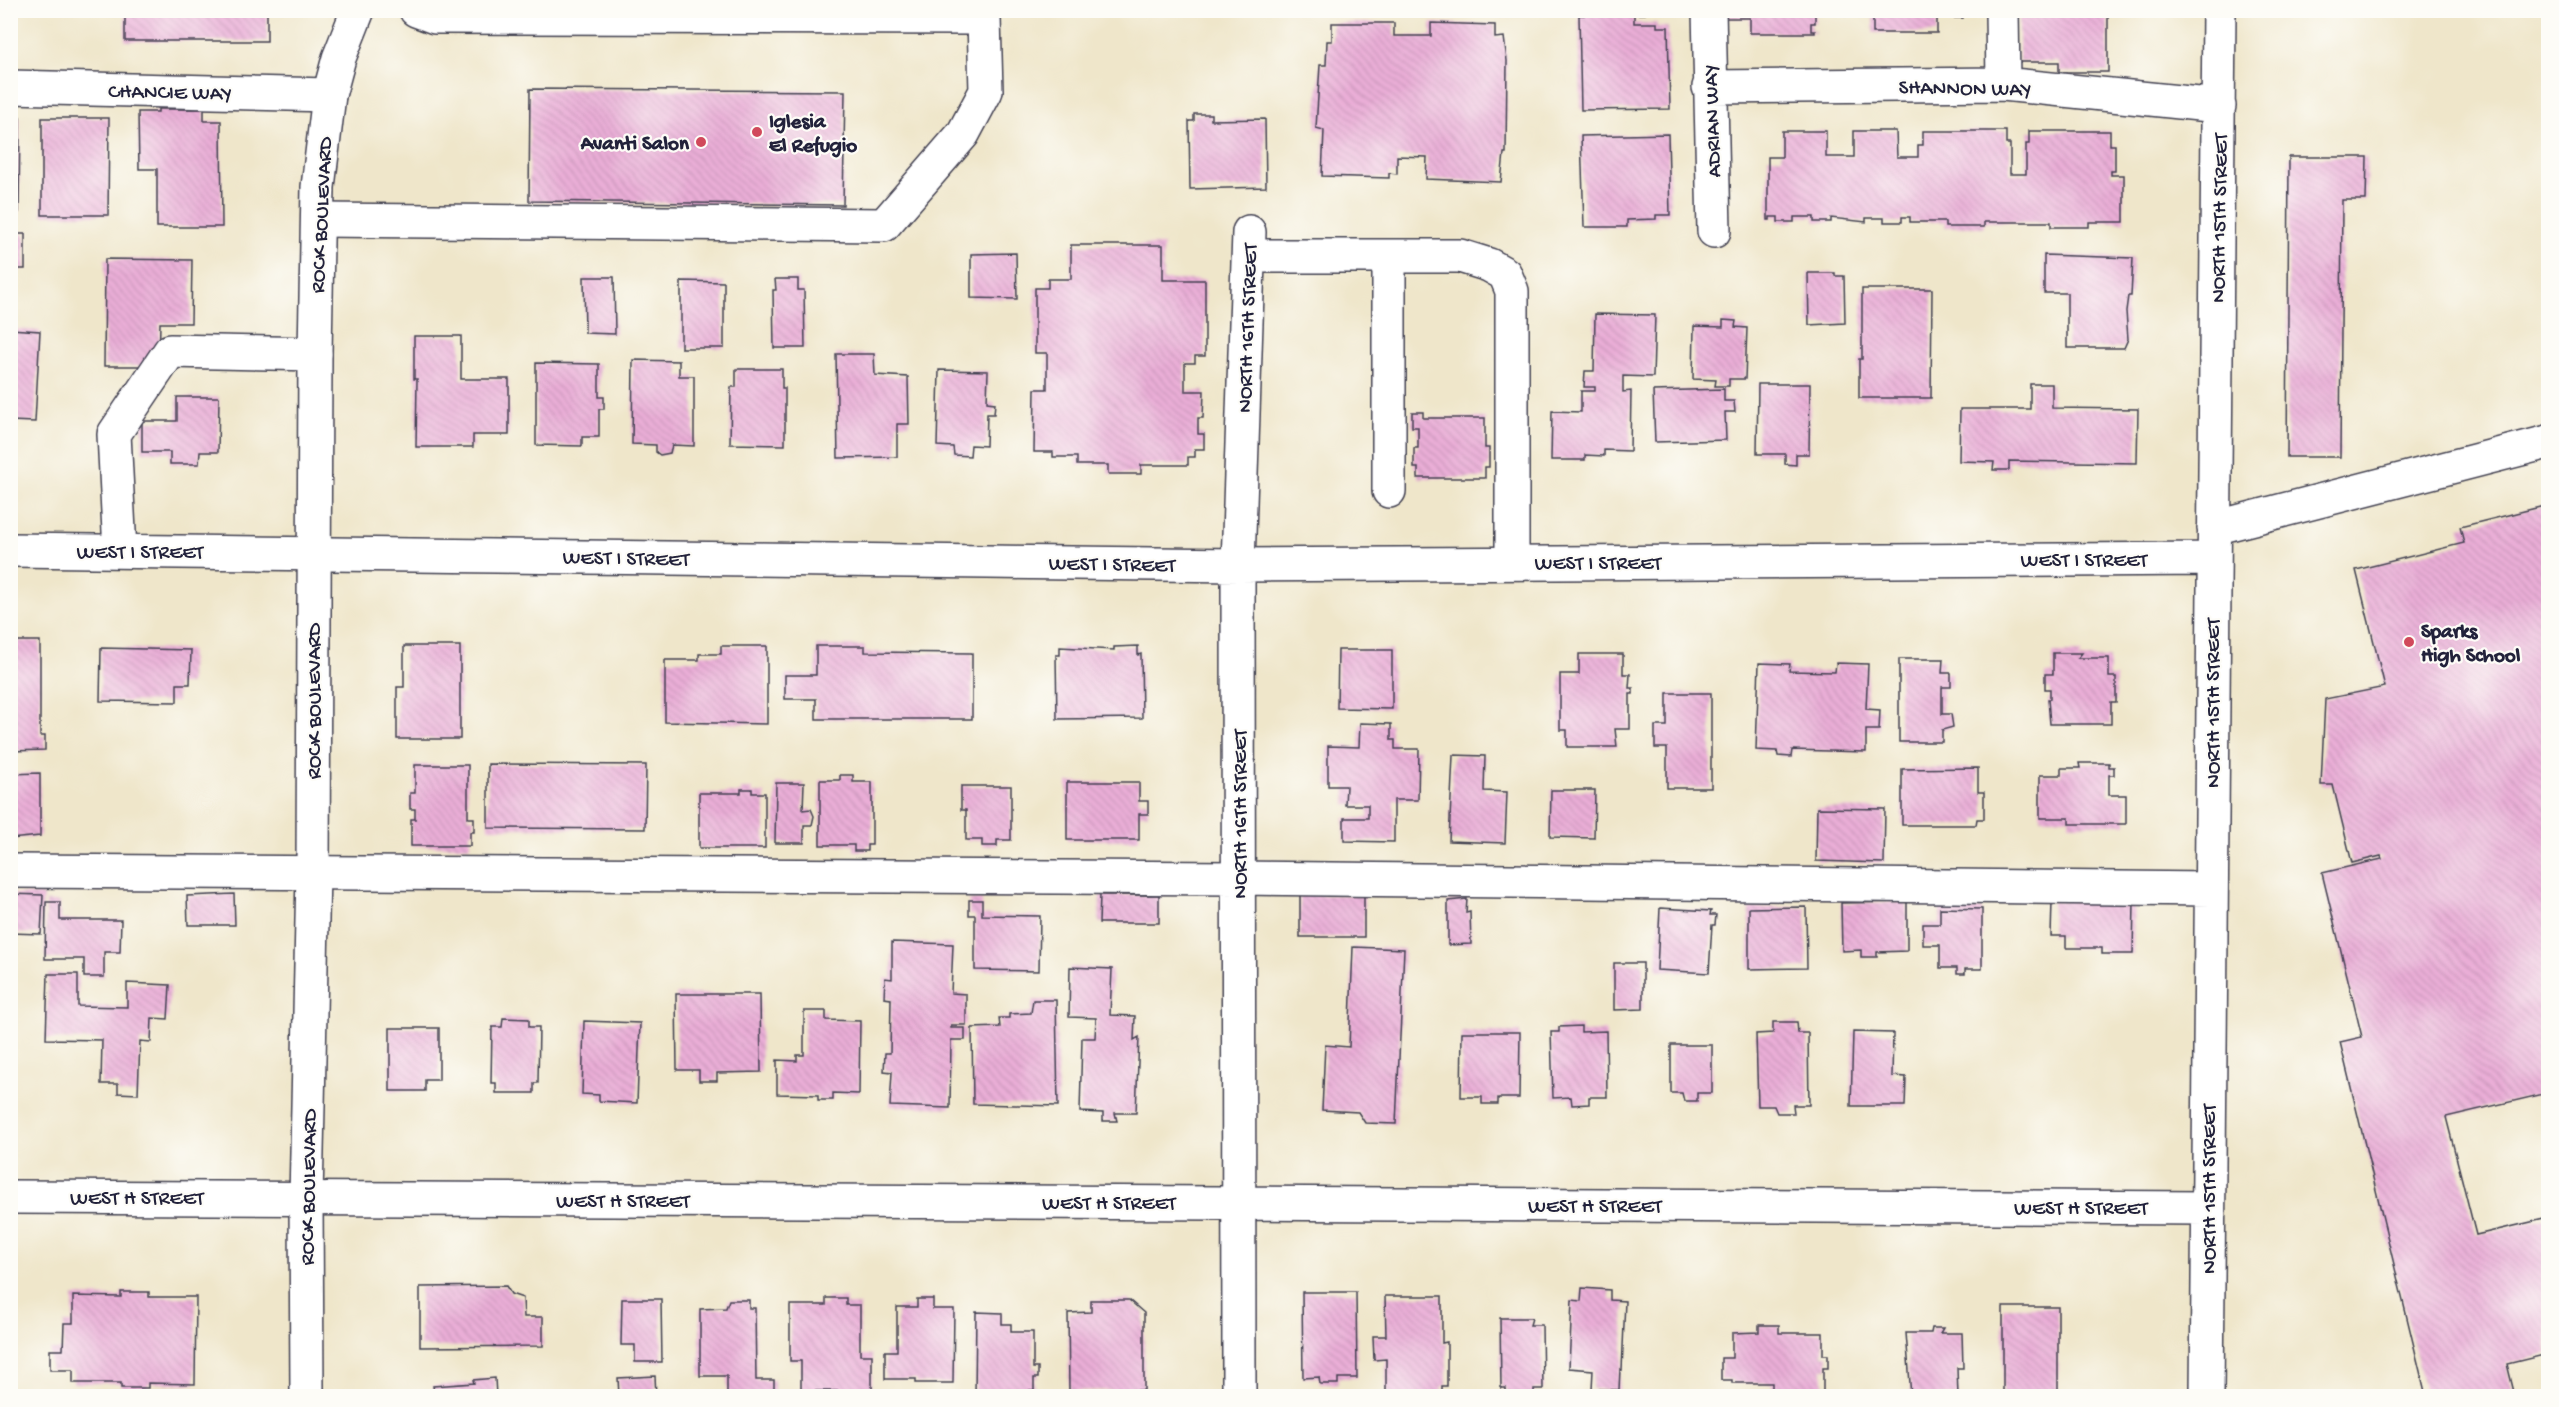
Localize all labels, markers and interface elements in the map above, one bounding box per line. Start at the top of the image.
street label: ADRIAN WAY [1700,64,1729,178]
street label: SHANNON WAY [1898,77,2032,104]
street label: CHANCIE WAY [108,81,232,108]
place label: Iglesia El Refugio [769,111,857,160]
marker: Iglesia El Refugio [750,125,764,139]
street label: NORTH 15TH STREET [2208,132,2235,303]
place label: Avanti Salon [580,133,690,158]
marker: Avanti Salon [694,135,708,149]
street label: ROCK BOULEVARD [307,136,340,294]
street label: NORTH 16TH STREET [1234,242,1265,413]
street label: WEST I STREET [77,542,204,567]
street label: WEST I STREET [562,547,690,574]
street label: WEST I STREET [2021,550,2148,575]
street label: WEST I STREET [1048,553,1176,580]
street label: WEST I STREET [1535,553,1662,578]
street label: NORTH 15TH STREET [2203,617,2228,788]
place label: Sparks High School [2421,621,2521,670]
street label: ROCK BOULEVARD [304,622,329,779]
marker: Sparks High School [2402,635,2416,649]
street label: NORTH 16TH STREET [1230,728,1255,899]
street label: NORTH 15TH STREET [2199,1103,2224,1274]
street label: ROCK BOULEVARD [297,1108,324,1266]
street label: WEST H STREET [70,1188,205,1213]
street label: WEST H STREET [556,1191,691,1216]
street label: WEST H STREET [1042,1193,1177,1218]
street label: WEST H STREET [1528,1196,1663,1221]
street label: WEST H STREET [2014,1198,2149,1223]

